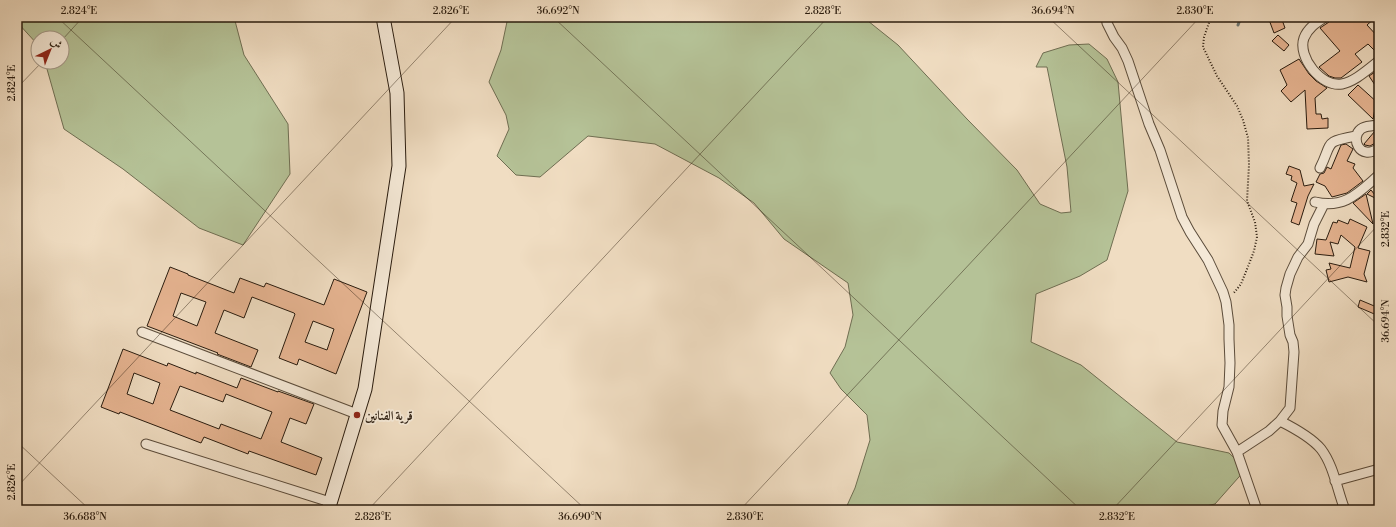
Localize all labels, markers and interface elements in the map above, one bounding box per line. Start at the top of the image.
text: 2.824°E [61,5,97,17]
text: 2.826°E [433,5,469,17]
text: 36.692°N [537,5,580,17]
text: 2.828°E [805,5,841,17]
text: 36.694°N [1032,5,1075,17]
text: 2.830°E [1177,5,1213,17]
north arrow [30,30,70,70]
text: ش [47,35,65,52]
text: 2.824°E [6,65,18,101]
text: 2.832°E [1380,211,1392,247]
text: 36.694°N [1380,299,1392,342]
place label: قرية الفنانين [365,408,413,424]
marker: قرية الفنانين [352,410,362,420]
text: 2.826°E [6,464,18,500]
text: 36.688°N [63,511,107,523]
text: 2.828°E [355,511,391,523]
text: 36.690°N [558,511,602,523]
text: 2.830°E [727,511,763,523]
text: 2.832°E [1099,511,1135,523]

